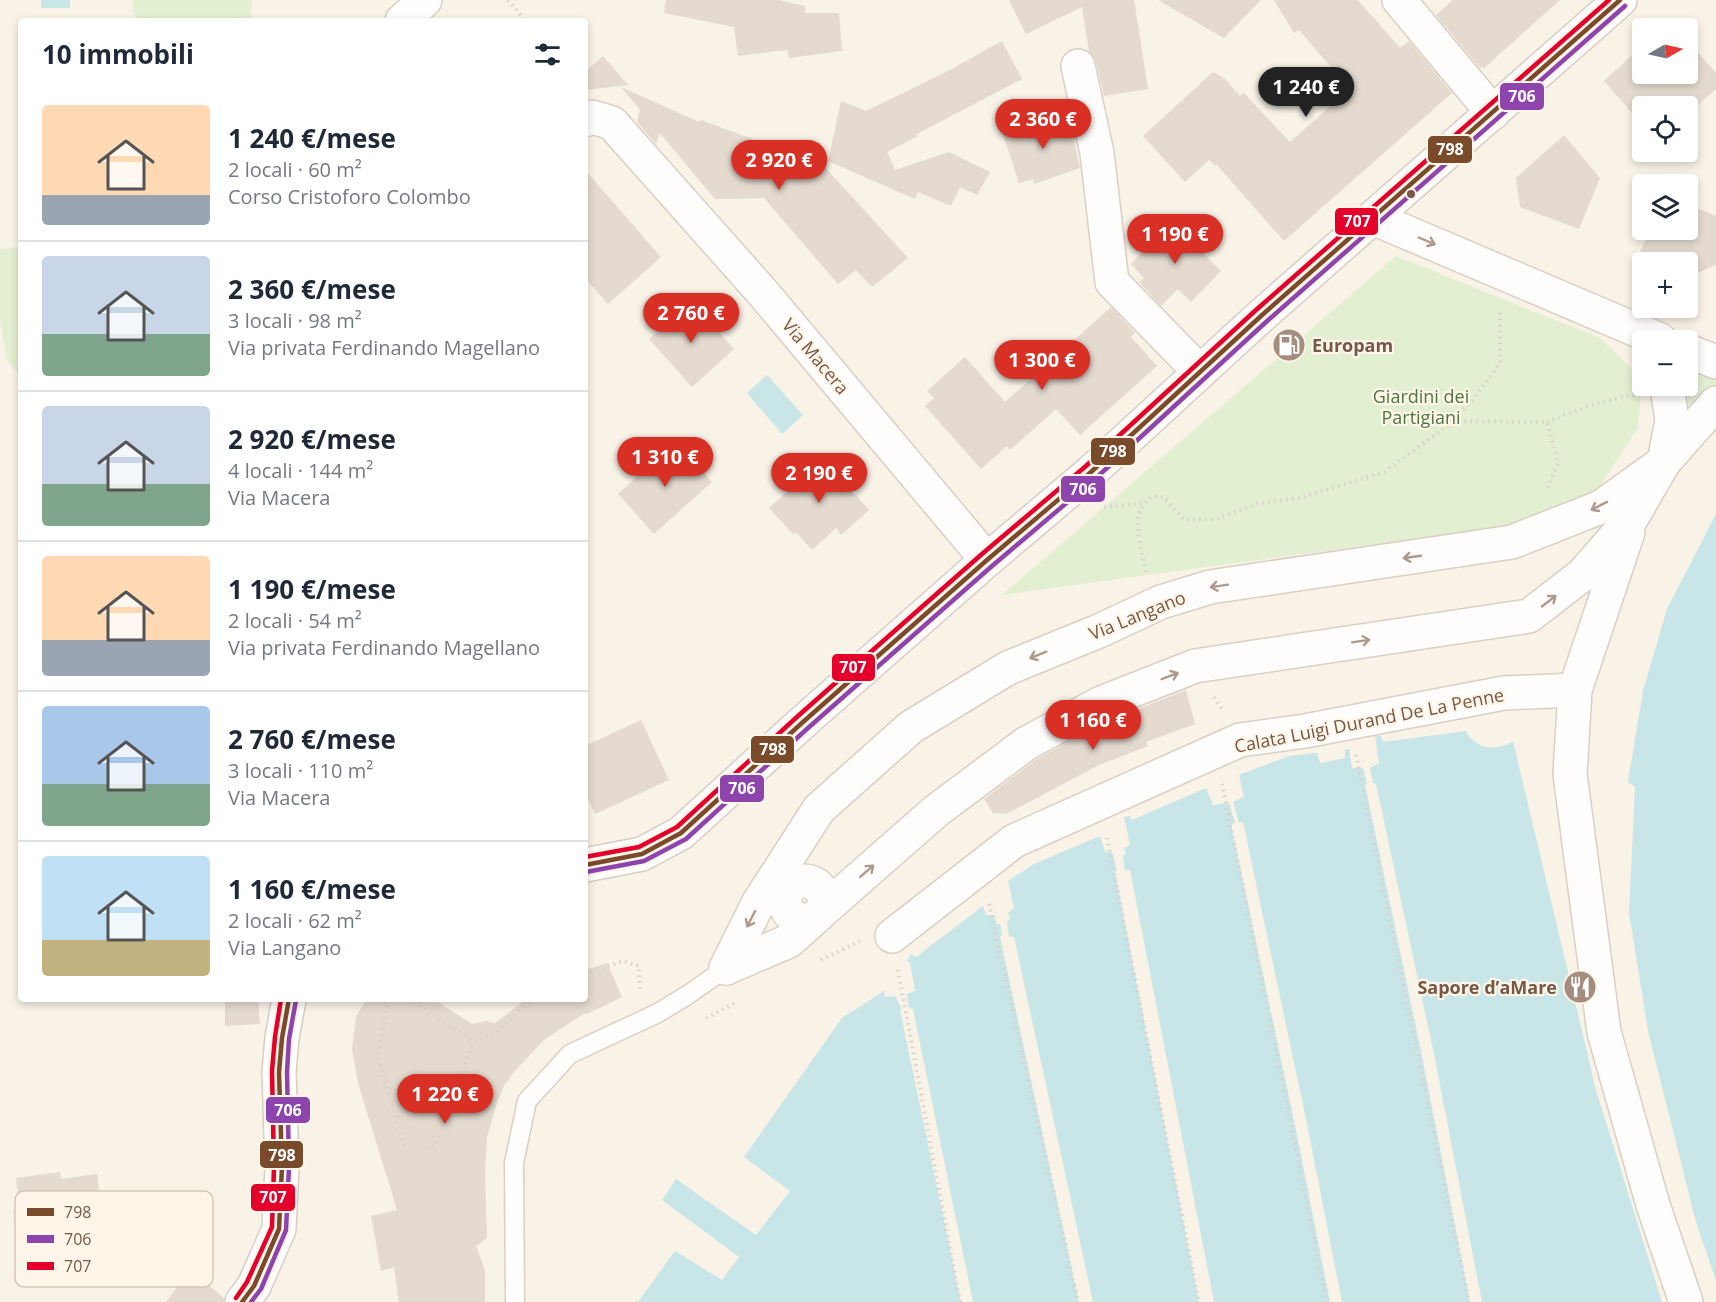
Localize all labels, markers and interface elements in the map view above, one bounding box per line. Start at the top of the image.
north arrow [1632,18,1698,84]
map controls [1632,18,1698,396]
text: 10 immobili [42,36,194,72]
icon: filters [531,38,564,71]
pin: 1 240 € [1251,67,1361,118]
text: 1 240 € [1272,73,1340,100]
line badge: 706 [1499,82,1545,111]
text: 706 [1508,85,1536,107]
button: locate [1632,96,1698,162]
pin: 2 360 € [988,99,1098,150]
text: 2 360 € [1009,105,1077,132]
text: 1 240 €/mese [228,120,396,156]
icon: home [90,129,162,201]
line badge: 798 [1427,135,1473,164]
text: 798 [1436,138,1464,160]
pin: 2 920 € [724,140,834,191]
text: 2 920 € [745,146,813,173]
text: 2 locali · 60 m² [228,156,362,183]
button: layers [1632,174,1698,240]
text: Corso Cristoforo Colombo [228,183,471,210]
unlabelled marker [1405,188,1417,200]
line badge: 707 [1334,207,1379,236]
text: 707 [1343,210,1371,232]
pin: 1 190 € [1120,214,1230,265]
text: 1 190 € [1141,220,1209,247]
one-way arrow [1417,236,1435,247]
button: + [1632,252,1698,318]
text: 2 360 €/mese [228,271,396,307]
icon: home [90,280,162,352]
pin: 2 760 € [636,293,746,344]
text: 2 760 € [657,299,725,326]
text: 3 locali · 98 m² [228,307,362,334]
street label: Via Macera [777,313,855,399]
fuel station icon: Europam [1271,327,1307,363]
button: − [1632,330,1698,396]
place label: Europam [1312,333,1393,357]
text: Via privata Ferdinando Magellano [228,334,540,361]
pin: 1 300 € [987,340,1097,391]
text: 1 300 € [1008,346,1076,373]
park label: Giardini dei Partigiani [1373,384,1469,429]
text: 2 920 €/mese [228,421,396,457]
icon: home [90,430,162,502]
pin: 1 310 € [610,437,720,488]
line badge: 798 [1090,437,1136,466]
text: 798 [1099,440,1127,462]
text: 1 310 € [631,443,699,470]
pin: 2 190 € [764,453,874,504]
text: 4 locali · 144 m² [228,457,373,484]
text: 2 190 € [785,459,853,486]
line badge: 706 [1060,475,1106,503]
text: 706 [1069,478,1097,500]
text: Via Macera [228,484,330,511]
one-way arrow [1590,501,1608,513]
one-way arrow [1403,552,1423,563]
text: 1 190 €/mese [228,571,396,607]
icon: home [90,580,162,652]
one-way arrow [1210,581,1230,592]
street label: Via Langano [1085,585,1189,645]
one-way arrow [1540,595,1556,608]
text: 2 locali · 54 m² [228,607,362,634]
text: Via privata Ferdinando Magellano [228,634,540,661]
one-way arrow [1350,636,1370,647]
one-way arrow [1029,651,1048,662]
line badge: 707 [831,653,876,682]
text: 707 [839,656,867,678]
one-way arrow [1160,670,1178,681]
street label: Calata Luigi Durand De La Penne [1232,682,1506,758]
pin: 1 160 € [1038,700,1148,751]
text: 1 160 € [1059,706,1127,733]
text: 2 760 €/mese [228,721,396,757]
icon: home [90,730,162,802]
line badge: 798 [750,735,795,764]
text: 798 [759,738,787,760]
text: 3 locali · 110 m² [228,757,373,784]
line badge: 706 [719,774,765,803]
text: 706 [728,777,756,799]
text: Via Macera [228,784,330,811]
one-way arrow [859,864,874,878]
text: 1 160 €/mese [228,871,396,907]
icon: home [90,880,162,952]
text: 2 locali · 62 m² [228,907,362,934]
one-way arrow [745,909,756,927]
text: Via Langano [228,934,341,961]
restaurant icon: Sapore d’aMare [1562,969,1598,1005]
place label: Sapore d’aMare [1417,975,1557,999]
pin: 1 220 € [390,1074,500,1125]
text: 1 220 € [411,1080,479,1107]
line badge: 706 [265,1096,311,1124]
text: 706 [274,1099,302,1121]
line badge: 798 [259,1140,304,1169]
text: 798 [268,1144,296,1166]
line badge: 707 [250,1183,296,1212]
text: 707 [259,1186,287,1208]
legend [15,1191,213,1287]
text: 798 [64,1201,91,1223]
text: 706 [64,1228,91,1250]
text: 707 [64,1255,91,1277]

